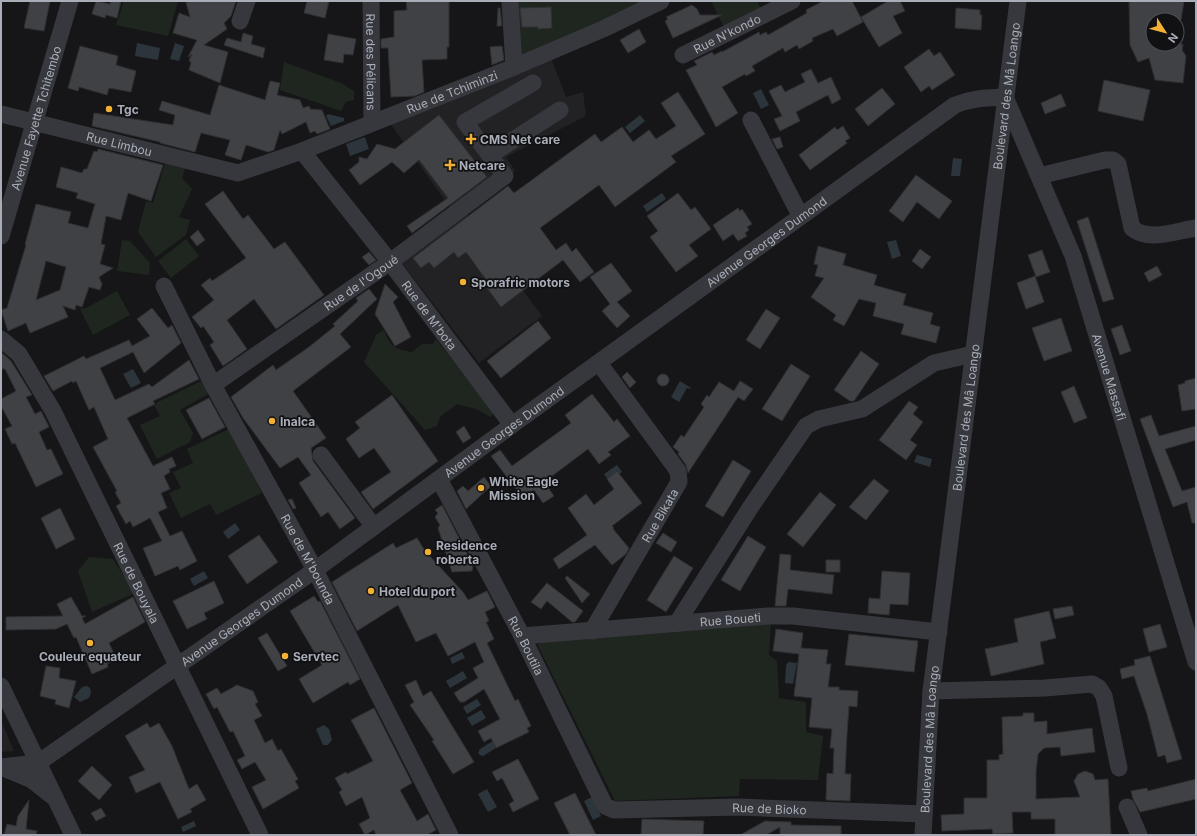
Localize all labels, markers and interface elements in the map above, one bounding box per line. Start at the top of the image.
street label: Rue N'kondo [691,10,763,56]
north arrow [1145,12,1185,52]
street label: Rue des Pélicans [364,13,379,111]
street label: Boulevard des Mâ Loango [989,22,1023,170]
text: N [1165,30,1181,45]
street label: Avenue Fayette Tchitembo [7,44,64,192]
street label: Rue de Tchiminzi [404,67,500,116]
place label: Tgc [117,102,139,117]
marker: Tgc [104,104,114,114]
street label: Rue Limbou [85,128,154,159]
place label: CMS Net care [480,132,560,147]
marker: CMS Net care [465,133,477,145]
place label: Netcare [459,158,505,173]
marker: Netcare [444,159,456,171]
street label: Avenue Georges Dumond [703,193,829,290]
street label: Rue de l'Ogoué [321,251,401,313]
place label: Sporafric motors [471,275,570,290]
marker: Sporafric motors [458,277,468,287]
street label: Rue de M'bota [399,278,461,353]
street label: Avenue Massafi [1089,332,1130,422]
street label: Boulevard des Mâ Loango [949,343,982,492]
street label: Avenue Georges Dumond [441,383,567,480]
place label: Inalca [280,414,315,429]
marker: Inalca [267,416,277,426]
place label: White Eagle Mission [489,474,559,503]
marker: White Eagle Mission [476,483,486,493]
street label: Rue Bikata [638,486,681,545]
street label: Rue de M'bounda [278,511,339,607]
place label: Residence roberta [436,538,497,567]
street label: Rue de Bouyala [111,540,163,626]
marker: Residence roberta [423,547,433,557]
street label: Avenue Georges Dumond [177,574,305,669]
place label: Hotel du port [379,584,456,599]
marker: Hotel du port [366,586,376,596]
street label: Rue Boueti [699,609,762,629]
street label: Rue Boutila [505,613,547,677]
marker: Couleur equateur [85,638,95,648]
place label: Couleur equateur [39,649,141,664]
place label: Servtec [293,649,339,664]
marker: Servtec [280,651,290,661]
street label: Boulevard des Mâ Loango [917,665,942,813]
street label: Rue de Bioko [732,799,807,817]

